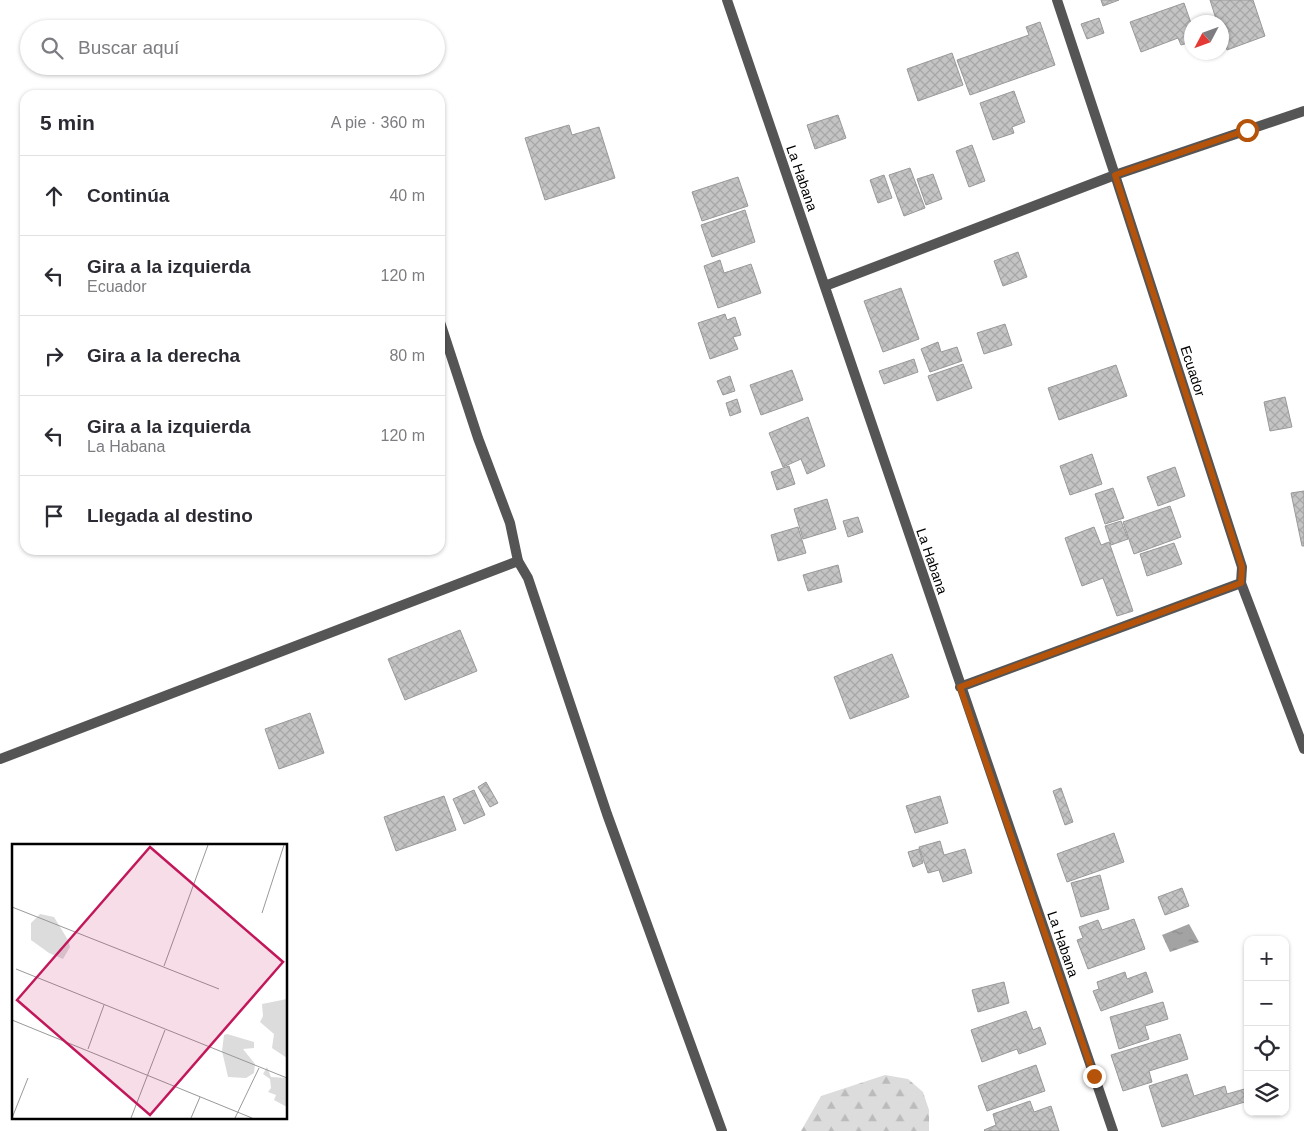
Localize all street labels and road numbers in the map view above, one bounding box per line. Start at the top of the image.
street label: La Habana [783,143,821,213]
street label: Ecuador [1177,344,1209,399]
street label: La Habana [913,526,951,596]
street label: La Habana [1044,909,1082,979]

